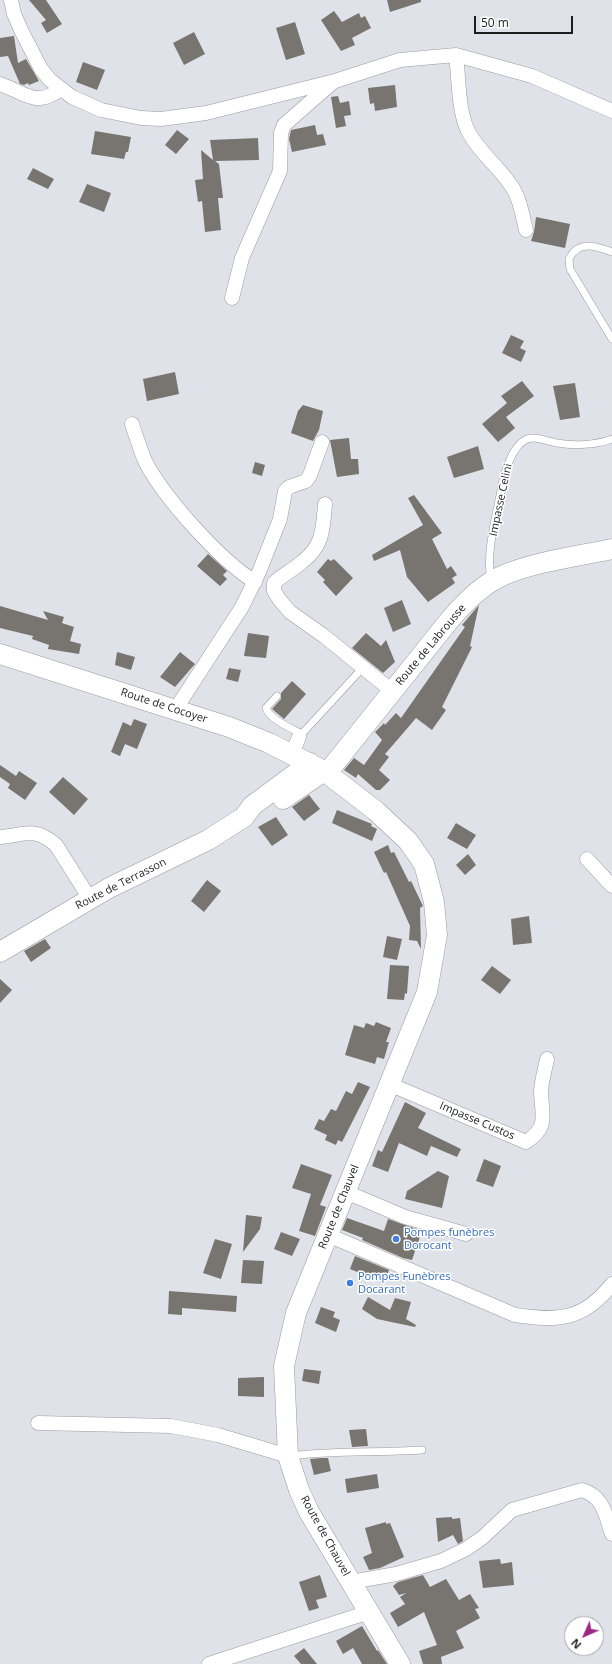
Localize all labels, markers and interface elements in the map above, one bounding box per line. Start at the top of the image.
scale bar [476,8,575,34]
text: 50 m [481,14,509,31]
street label: Impasse Celini [487,463,515,537]
street label: Route de Labrousse [393,602,469,688]
street label: Route de Cocoyer [119,686,209,726]
street label: Route de Terrasson [73,855,169,913]
street label: Impasse Custos [437,1099,517,1143]
street label: Route de Chauvel [316,1163,362,1251]
place label: Pompes funèbres Dorocant [404,1226,494,1252]
marker: Pompes funèbres Dorocant [391,1234,401,1244]
place label: Pompes Funèbres Docarant [358,1270,450,1296]
marker: Pompes Funèbres Docarant [345,1278,355,1288]
street label: Route de Chauvel [297,1494,353,1578]
north arrow [564,1616,604,1656]
text: N [567,1636,584,1653]

